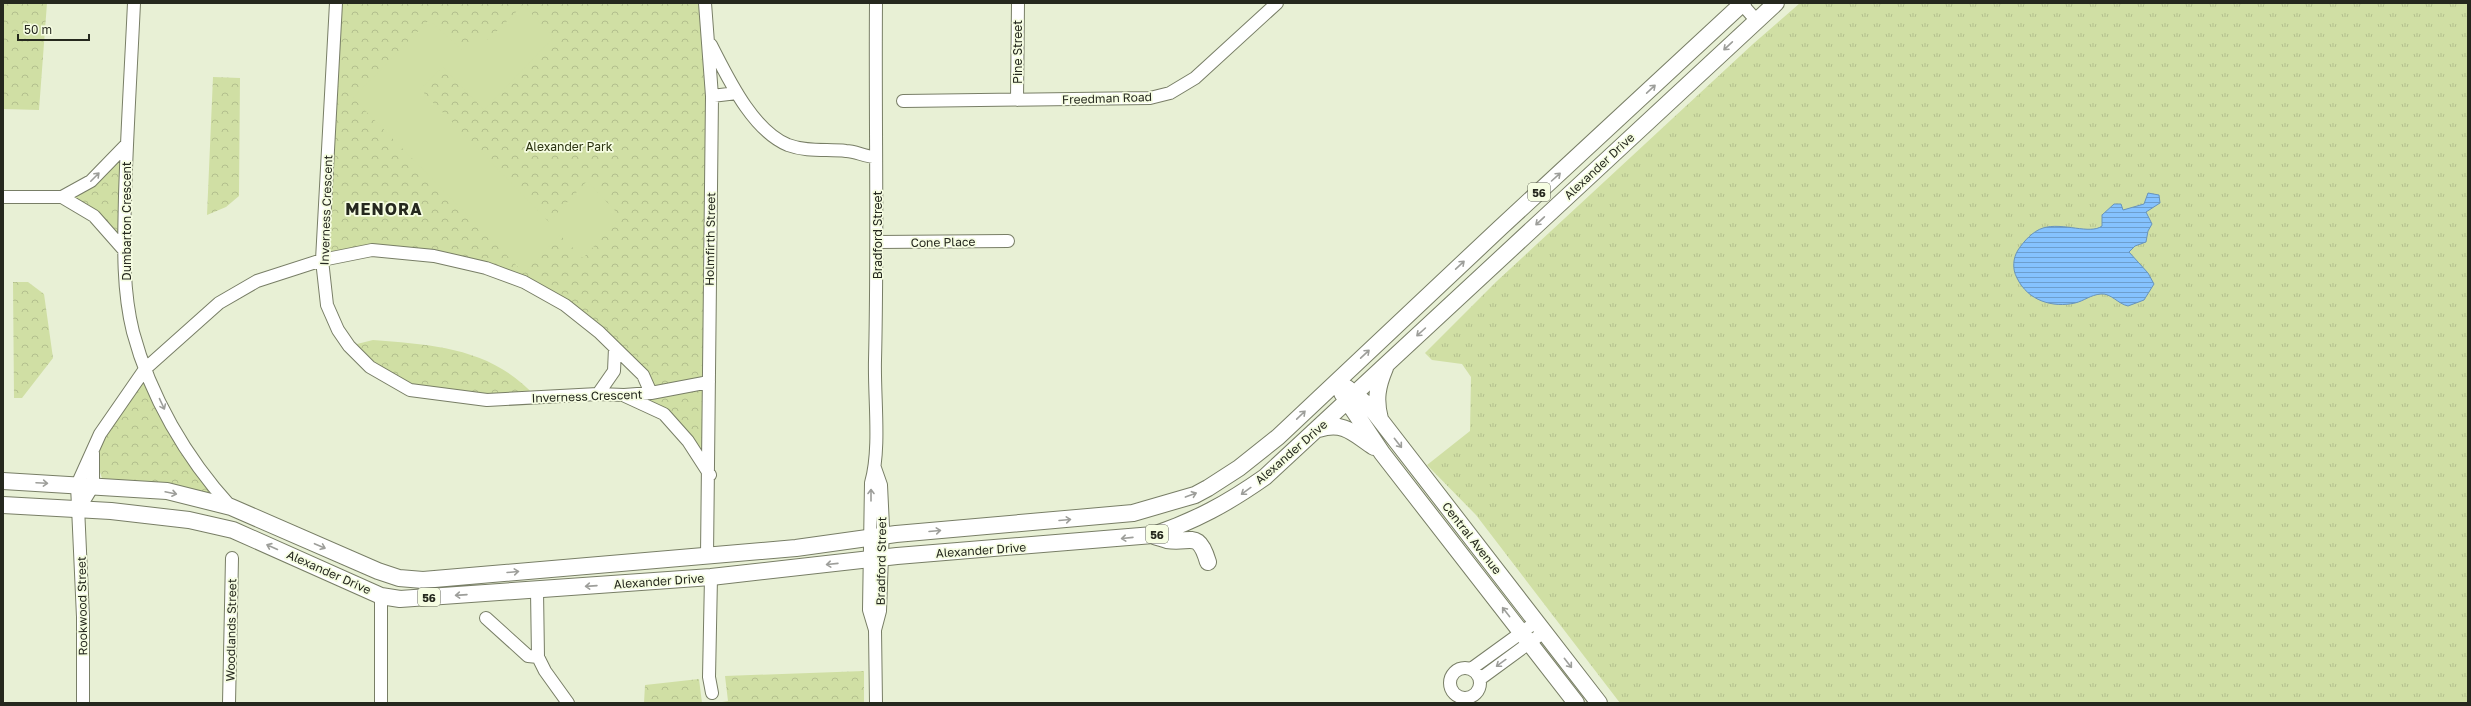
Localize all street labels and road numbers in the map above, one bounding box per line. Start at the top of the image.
street label: Pine Street [1010,20,1025,84]
street label: Freedman Road [1062,89,1152,107]
street label: Alexander Drive [1561,130,1637,202]
street label: Inverness Crescent [317,154,335,266]
street label: Dumbarton Crescent [119,161,134,281]
road number: 56 [1528,183,1550,201]
street label: Bradford Street [870,190,885,279]
street label: Holmfirth Street [702,192,718,286]
street label: Cone Place [911,234,976,250]
street label: Inverness Crescent [531,387,643,405]
street label: Alexander Drive [1252,417,1330,487]
street label: Central Avenue [1439,499,1505,577]
street label: Bradford Street [873,516,889,605]
road number: 56 [1146,525,1168,543]
street label: Alexander Drive [935,539,1027,561]
street label: Alexander Drive [285,547,373,597]
street label: Rookwood Street [74,556,90,656]
street label: Alexander Drive [613,570,705,592]
street label: Woodlands Street [223,578,239,682]
road number: 56 [418,588,440,606]

